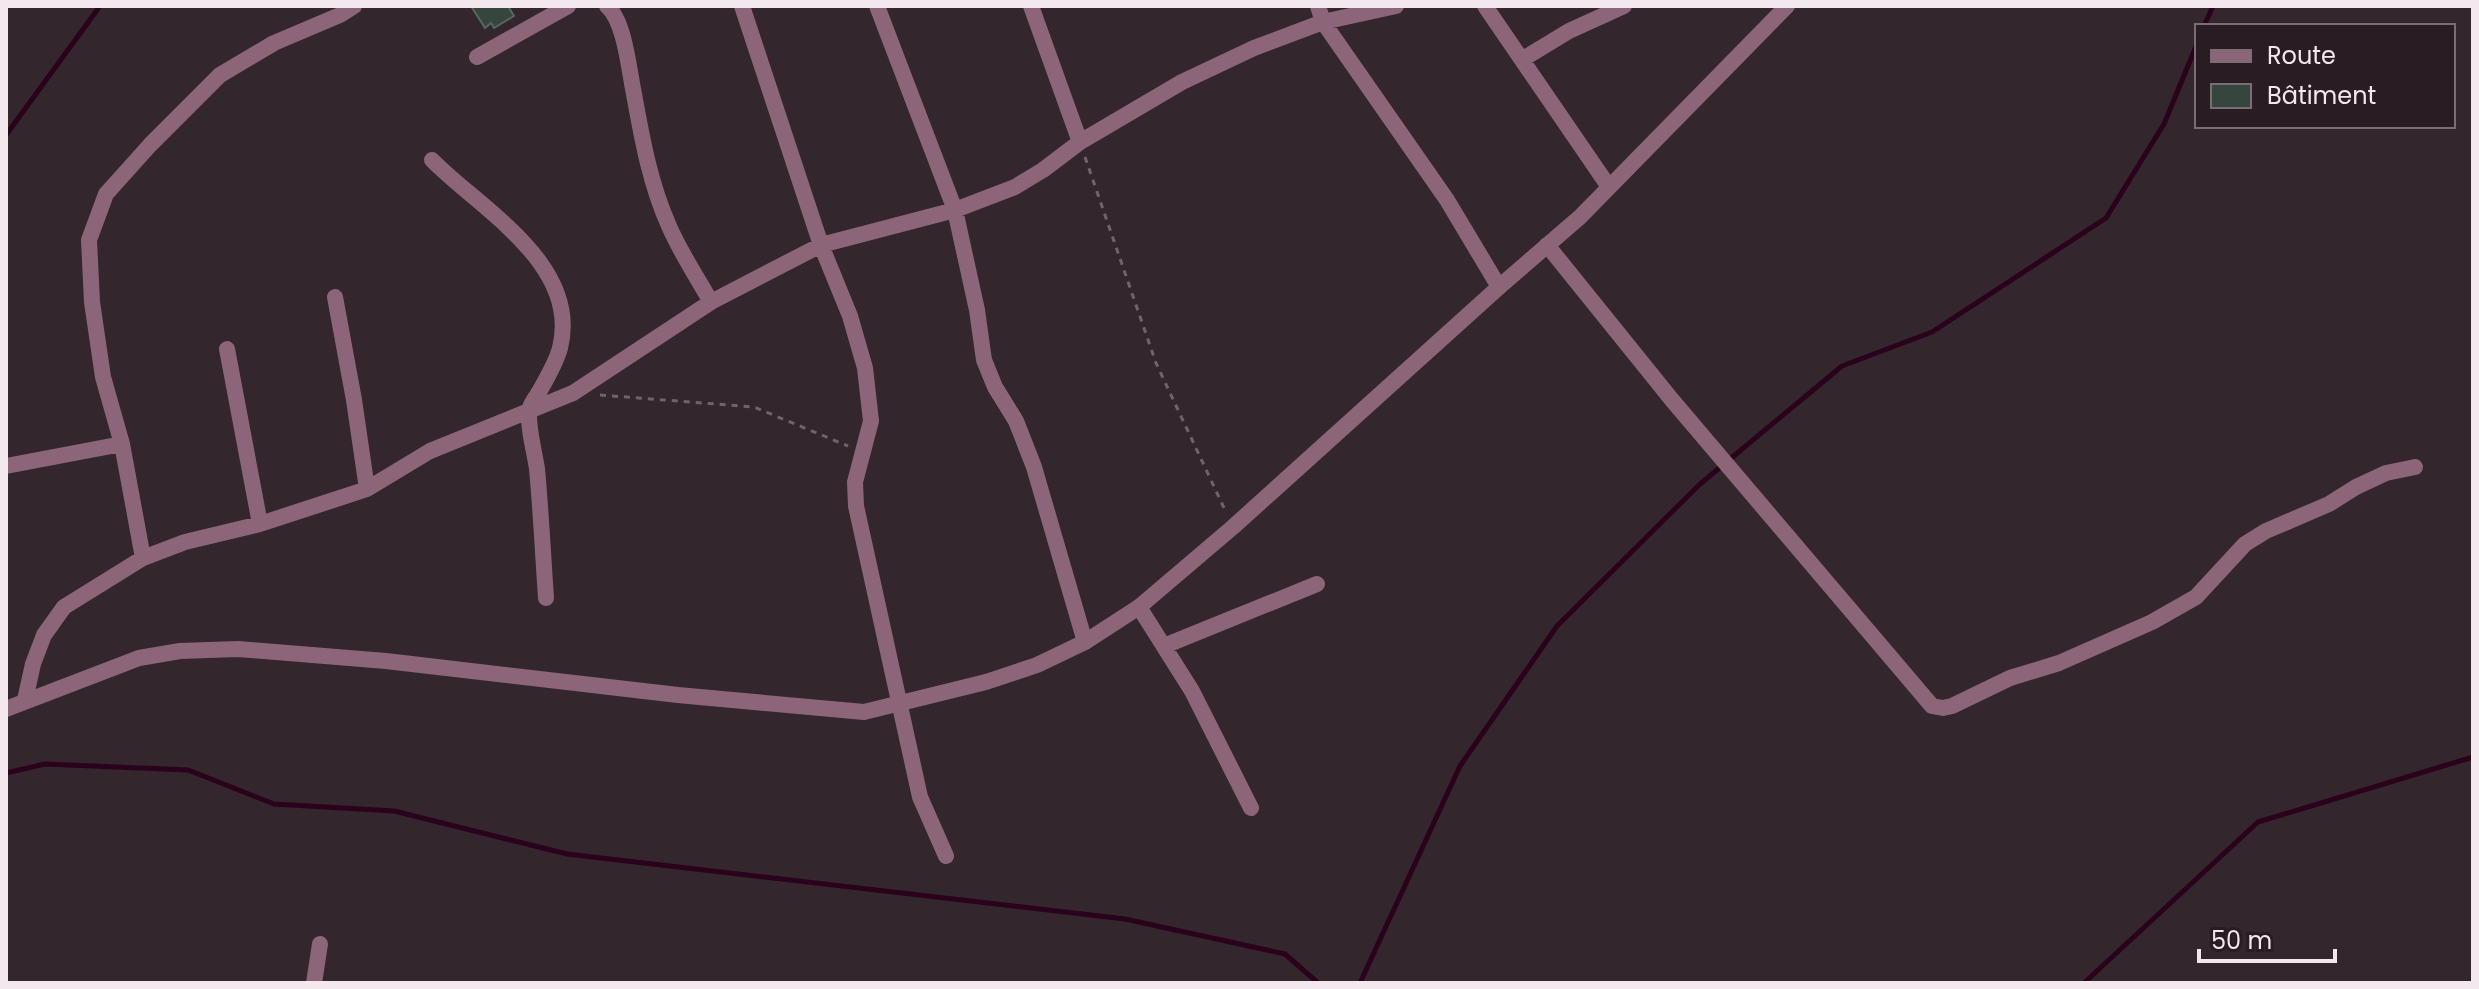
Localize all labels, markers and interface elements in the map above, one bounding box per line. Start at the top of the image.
legend [2195,24,2455,128]
text: Route [2267,39,2336,72]
text: Bâtiment [2267,79,2376,112]
scale bar [2199,913,2335,963]
text: 50 m [2211,924,2272,957]

